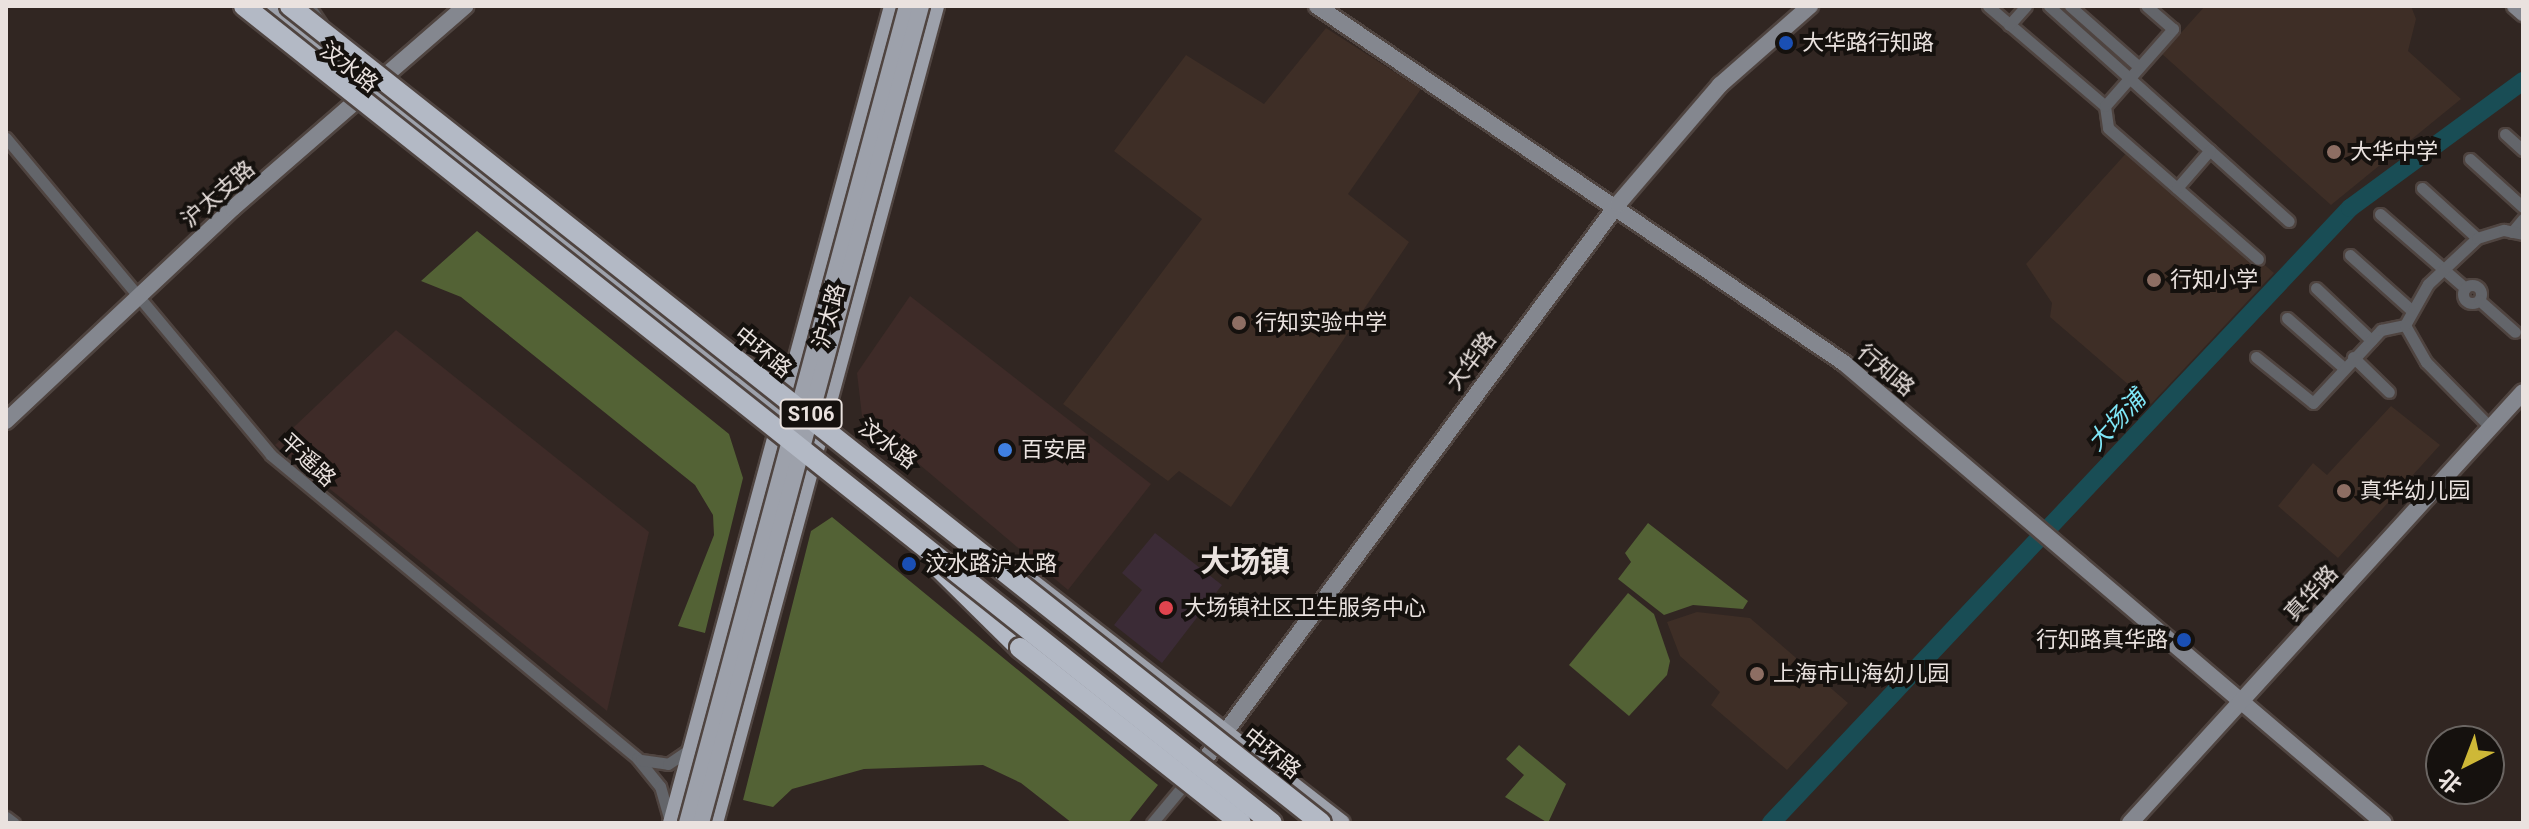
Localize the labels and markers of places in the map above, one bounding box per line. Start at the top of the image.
place label: 大华路行知路 [1802,30,1934,56]
marker: 大华路行知路 [1777,34,1795,52]
place label: 大华中学 [2350,139,2438,165]
marker: 大华中学 [2325,143,2343,161]
place label: 行知小学 [2170,267,2258,293]
marker: 行知小学 [2145,271,2163,289]
place label: 行知实验中学 [1255,310,1387,336]
marker: 行知实验中学 [1230,314,1248,332]
place label: 百安居 [1021,437,1087,463]
marker: 百安居 [996,441,1014,459]
place label: 真华幼儿园 [2360,478,2470,504]
marker: 真华幼儿园 [2335,482,2353,500]
place label: 汶水路沪太路 [925,551,1057,577]
marker: 汶水路沪太路 [900,555,918,573]
place label: 大场镇社区卫生服务中心 [1184,595,1426,621]
marker: 大场镇社区卫生服务中心 [1155,597,1177,619]
place label: 行知路真华路 [2036,627,2168,653]
marker: 行知路真华路 [2175,631,2193,649]
place label: 上海市山海幼儿园 [1773,661,1949,687]
marker: 上海市山海幼儿园 [1748,665,1766,683]

